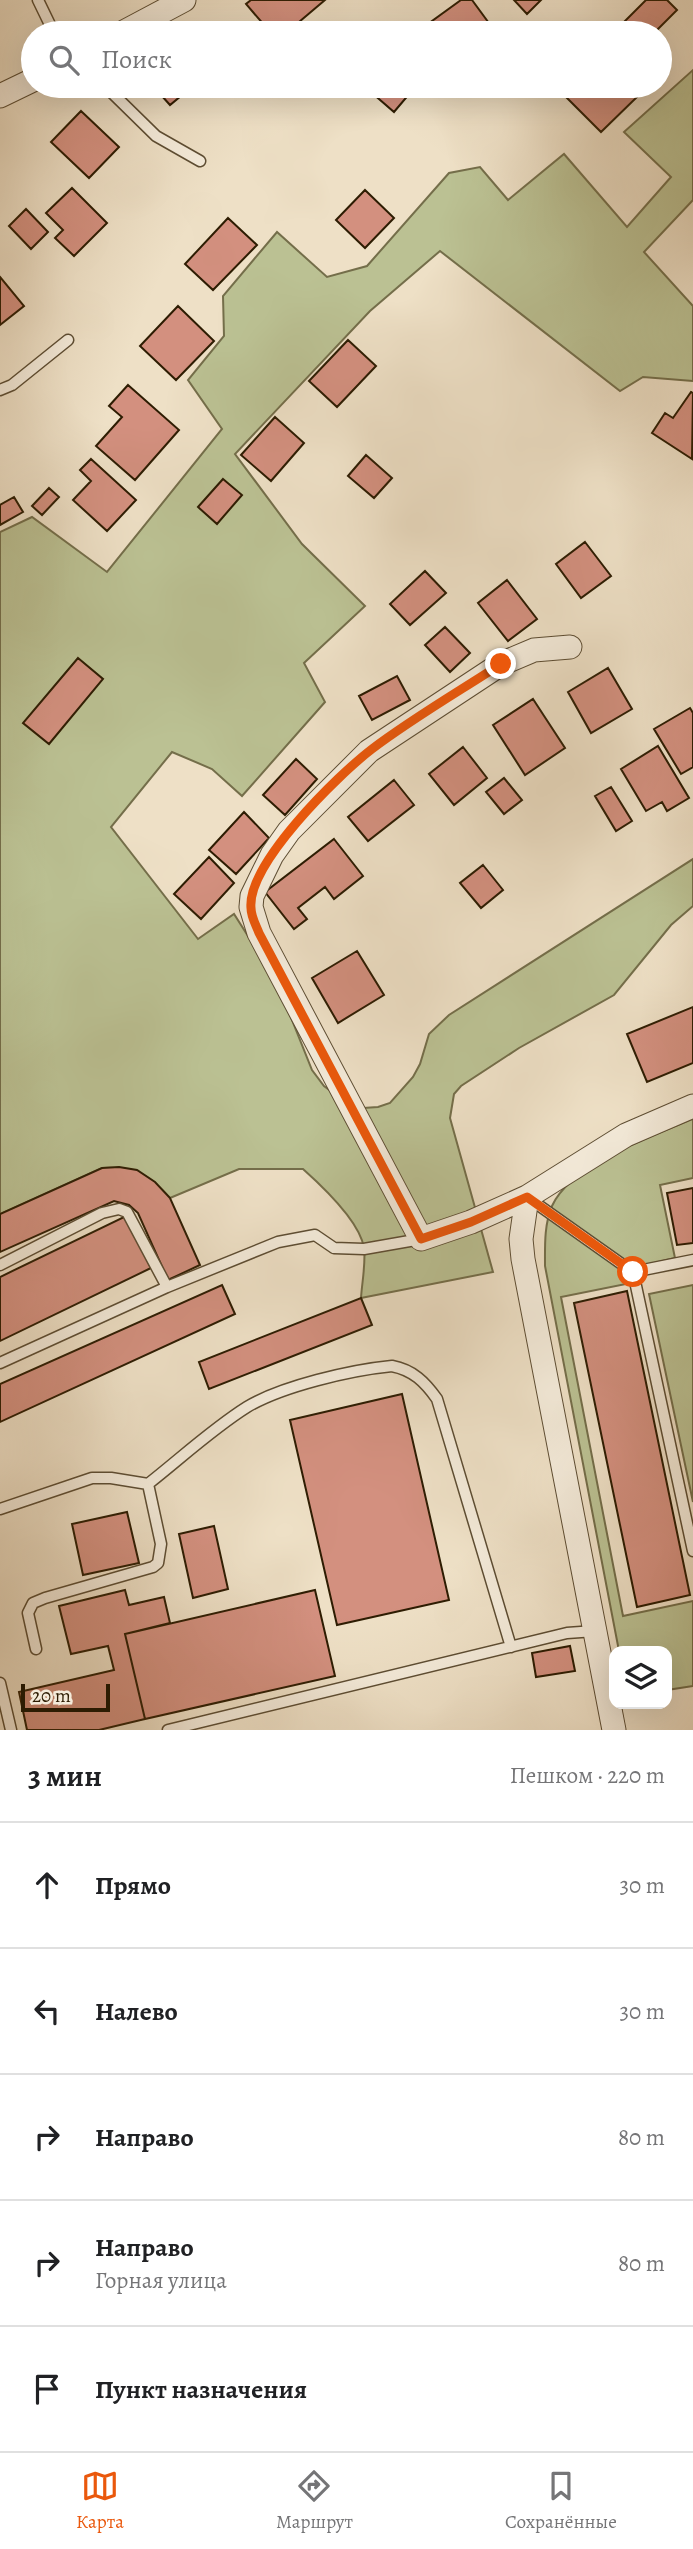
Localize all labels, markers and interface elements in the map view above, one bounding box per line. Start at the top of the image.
search box [21,21,672,98]
icon: search [45,41,83,79]
text: Поиск [101,42,172,77]
route end [485,648,516,679]
route start [617,1256,648,1287]
map controls [609,1646,672,1709]
button: layers [609,1646,672,1709]
scale bar [21,1681,110,1713]
text: 20 m [32,1683,71,1709]
text: 3 мин [28,1756,102,1796]
text: Пешком · 220 m [510,1760,665,1791]
icon: ahead [28,1866,66,1904]
text: Прямо [95,1868,171,1903]
text: 30 m [619,1870,665,1901]
icon: left [28,1992,66,2030]
text: Налево [95,1994,178,2029]
text: 30 m [619,1996,665,2027]
icon: right [28,2118,66,2156]
text: Направо [95,2120,194,2155]
text: 80 m [618,2122,665,2153]
text: Направо [95,2230,194,2265]
icon: right [28,2244,66,2282]
text: 80 m [618,2248,665,2279]
text: Горная улица [95,2265,227,2296]
icon: arrive [28,2370,66,2408]
text: Пункт назначения [95,2372,307,2407]
tab: Карта [76,2467,124,2535]
tab: Маршрут [276,2467,353,2535]
tab: Сохранённые [505,2467,617,2535]

